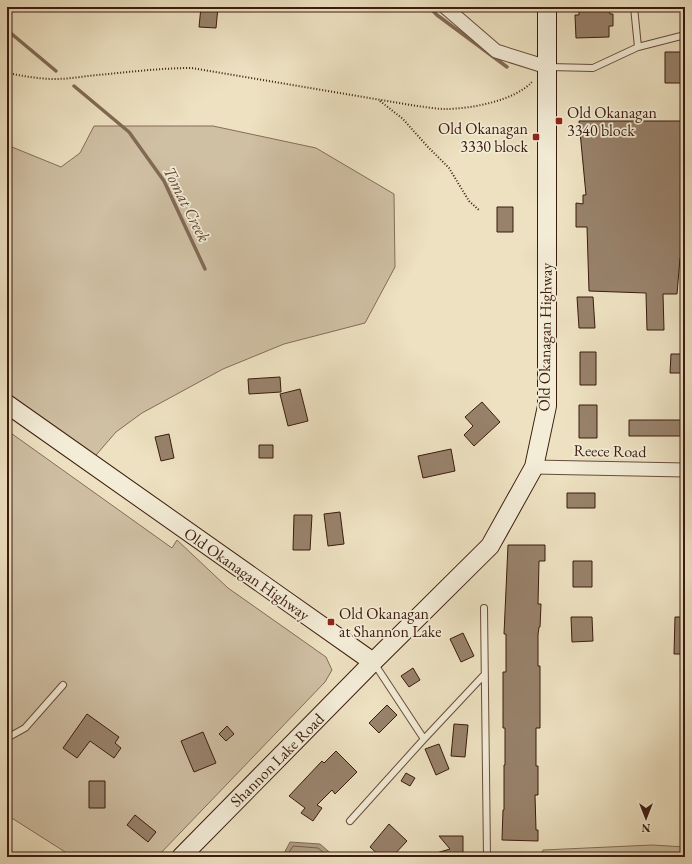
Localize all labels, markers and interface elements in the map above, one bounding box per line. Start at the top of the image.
place label: Old Okanagan 3340 block [567,102,658,141]
marker: Old Okanagan 3340 block [554,116,564,126]
place label: Old Okanagan 3330 block [438,118,529,157]
marker: Old Okanagan 3330 block [531,132,541,142]
water label: Tomat Creek [159,162,216,246]
street label: Old Okanagan Highway [533,261,557,412]
street label: Reece Road [573,440,647,462]
street label: Old Okanagan Highway [180,523,315,626]
place label: Old Okanagan at Shannon Lake [339,603,442,642]
marker: Old Okanagan at Shannon Lake [326,617,336,627]
street label: Shannon Lake Road [225,708,329,812]
north arrow [626,798,666,838]
text: N [641,821,650,835]

